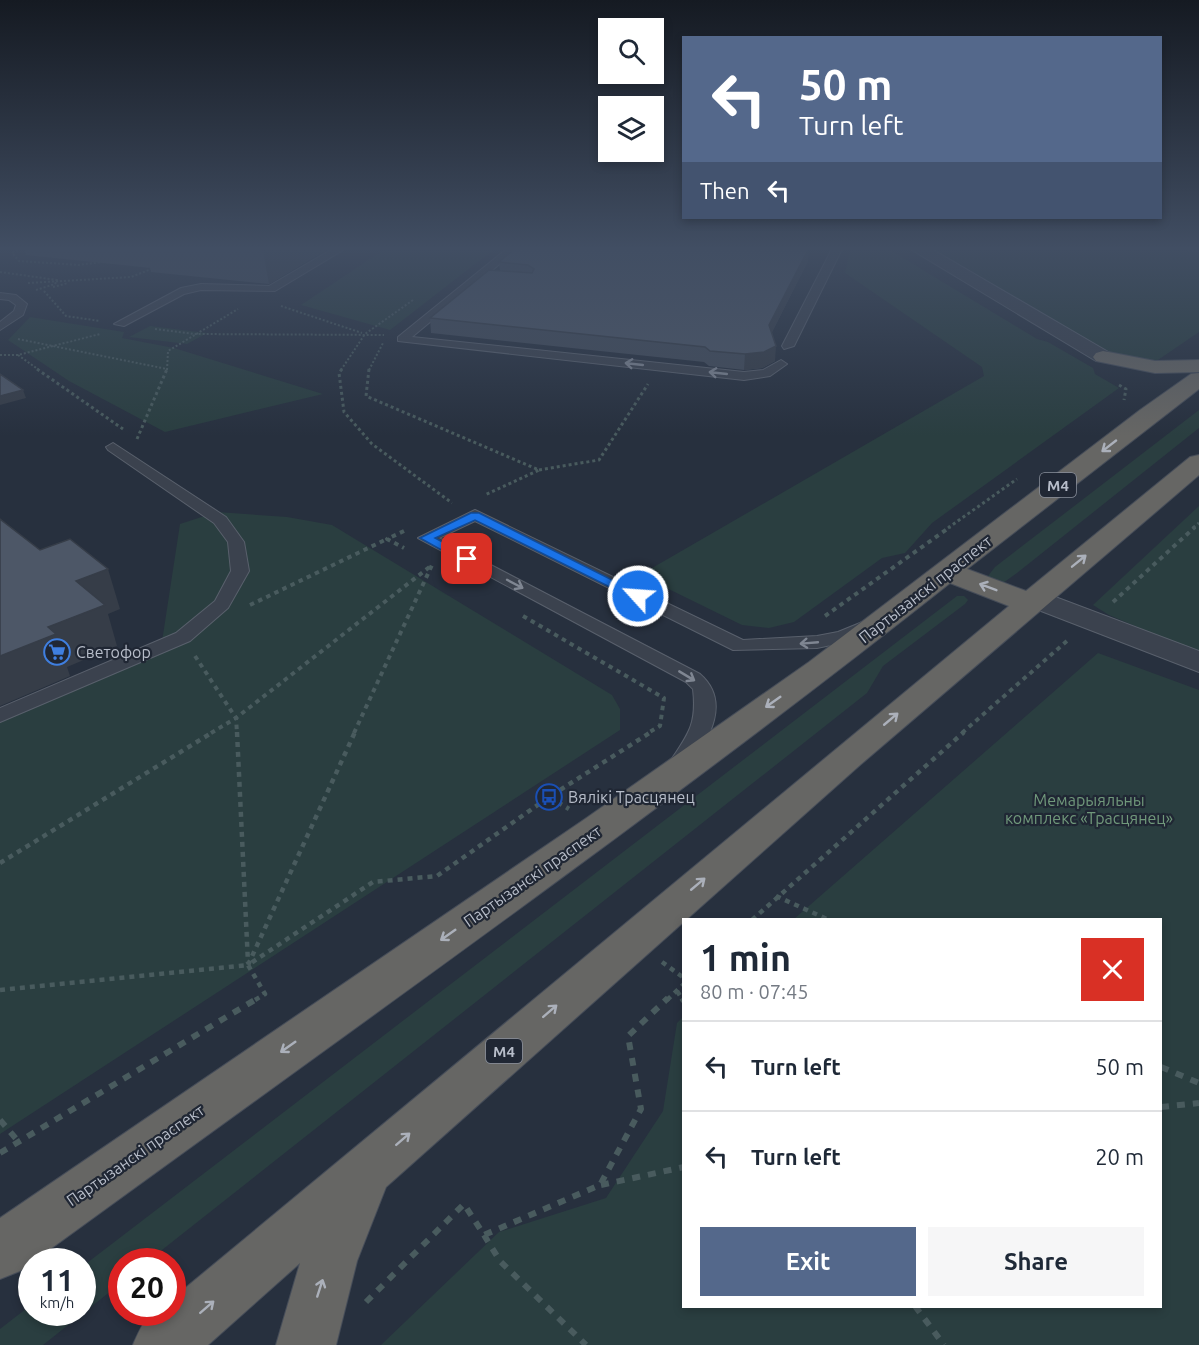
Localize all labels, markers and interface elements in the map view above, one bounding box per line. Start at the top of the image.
map controls [598,18,664,162]
button: search [598,18,664,84]
icon: left [700,60,778,138]
text: 50 m [799,61,893,108]
button: layers [598,96,664,162]
text: Turn left [799,110,903,140]
icon: left [762,174,795,207]
text: Then [700,178,750,203]
one-way arrow [624,358,644,369]
one-way arrow [708,367,728,378]
one-way arrow [1101,440,1117,452]
road number: М4 [1040,473,1076,497]
street label: Партызанскі праспект [855,532,995,646]
pin [441,533,492,584]
icon: arrive [450,542,483,575]
one-way arrow [1071,554,1087,567]
position arrow [606,564,670,628]
one-way arrow [505,579,523,590]
one-way arrow [979,581,998,592]
supermarket icon: Светофор [42,637,72,667]
one-way arrow [800,637,820,648]
place label: Светофор [76,643,151,661]
one-way arrow [678,670,695,682]
one-way arrow [766,696,782,708]
one-way arrow [883,712,898,726]
bus stop icon: Вялікі Трасцянец [534,782,564,812]
place label: Вялікі Трасцянец [568,788,695,806]
park label: Мемарыяльны комплекс «Трасцянец» [1005,791,1173,827]
street label: Партызанскі праспект [460,822,604,930]
one-way arrow [690,877,705,891]
one-way arrow [440,929,456,941]
text: 1 min [700,937,791,978]
button: close [1081,938,1144,1001]
text: 80 m · 07:45 [700,980,809,1003]
one-way arrow [542,1004,557,1018]
road number: М4 [486,1039,522,1063]
one-way arrow [281,1041,297,1053]
icon: left [700,1050,733,1083]
text: Turn left [751,1054,841,1079]
text: 50 m [1095,1054,1144,1079]
street label: Партызанскі праспект [63,1101,207,1209]
one-way arrow [394,1132,410,1146]
icon: left [700,1140,733,1173]
text: Turn left [751,1144,841,1169]
text: 20 m [1095,1144,1144,1169]
button: Exit [700,1227,916,1296]
button: Share [928,1227,1144,1296]
speed limit sign: 20 [108,1248,186,1326]
text: 11 [40,1263,74,1297]
one-way arrow [315,1279,326,1298]
text: km/h [40,1294,74,1311]
one-way arrow [199,1300,214,1314]

